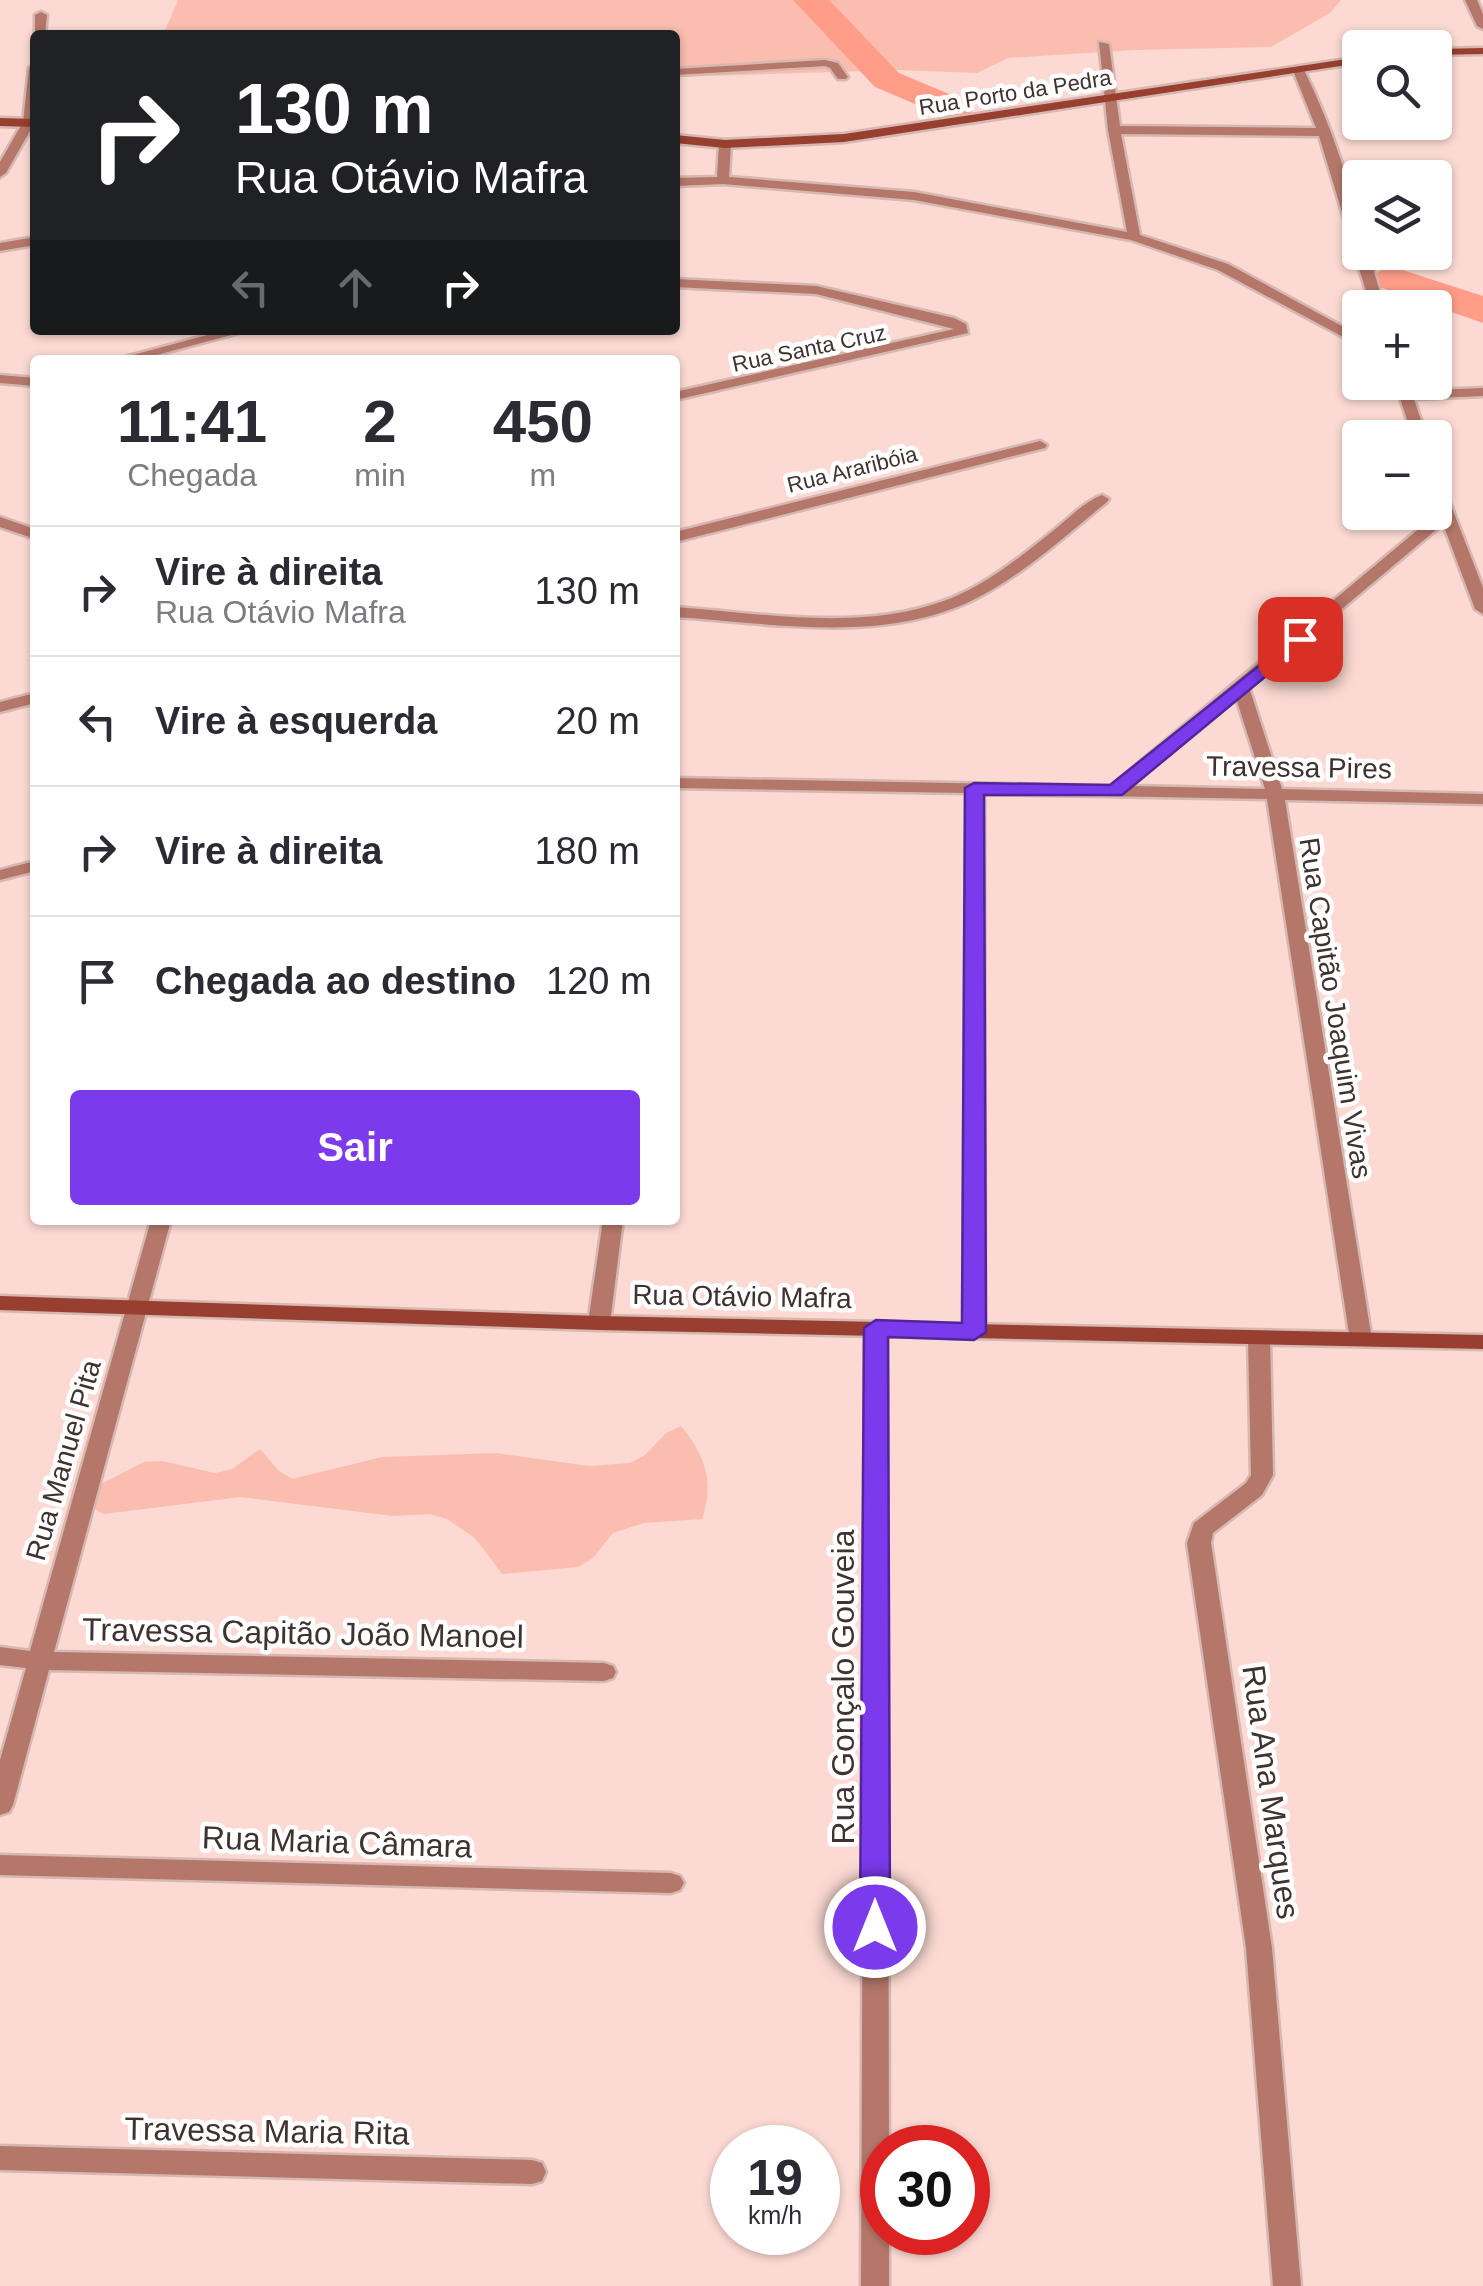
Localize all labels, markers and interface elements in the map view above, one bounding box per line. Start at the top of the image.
map controls [1342,30,1452,530]
button: search [1342,30,1452,140]
street label: Rua Porto da Pedra [917,65,1114,120]
icon: right [70,70,200,200]
text: 130 m [235,70,433,148]
text: Rua Otávio Mafra [235,152,588,203]
button: layers [1342,160,1452,270]
icon: left [223,260,278,315]
icon: ahead [328,260,383,315]
icon: right [433,260,488,315]
button: + [1342,290,1452,400]
street label: Rua Santa Cruz [730,320,888,377]
text: 11:41 [117,388,267,455]
text: 2 [363,388,397,455]
text: 450 [493,388,593,455]
button: − [1342,420,1452,530]
street label: Rua Araribóia [784,441,921,498]
text: Chegada [127,457,257,493]
text: min [354,457,406,493]
text: m [530,457,556,493]
text: Vire à direita [155,551,382,593]
icon: right [70,564,125,619]
text: 130 m [534,570,640,612]
text: Rua Otávio Mafra [155,594,406,630]
pin [1258,597,1343,682]
icon: arrive [1273,612,1328,667]
icon: left [70,694,125,749]
text: Vire à esquerda [155,700,437,742]
text: 20 m [556,700,640,742]
street label: Travessa Pires [1206,750,1392,785]
icon: right [70,824,125,879]
text: Vire à direita [155,830,382,872]
text: 180 m [534,830,640,872]
street label: Rua Capitão Joaquim Vivas [1293,835,1378,1181]
icon: arrive [70,954,125,1009]
text: Chegada ao destino [155,960,516,1002]
text: 120 m [546,960,652,1002]
button: Sair [70,1090,640,1205]
street label: Rua Otávio Mafra [632,1279,852,1314]
street label: Rua Manuel Pita [20,1356,107,1564]
street label: Rua Gonçalo Gouveia [825,1529,861,1844]
street label: Travessa Capitão João Manoel [82,1611,524,1655]
street label: Rua Ana Marques [1235,1663,1307,1921]
street label: Rua Maria Câmara [201,1819,473,1865]
position arrow [823,1875,927,1979]
street label: Travessa Maria Rita [124,2111,410,2151]
speed limit sign: 30 [860,2125,990,2255]
text: 19 [747,2150,803,2206]
text: km/h [748,2201,802,2229]

